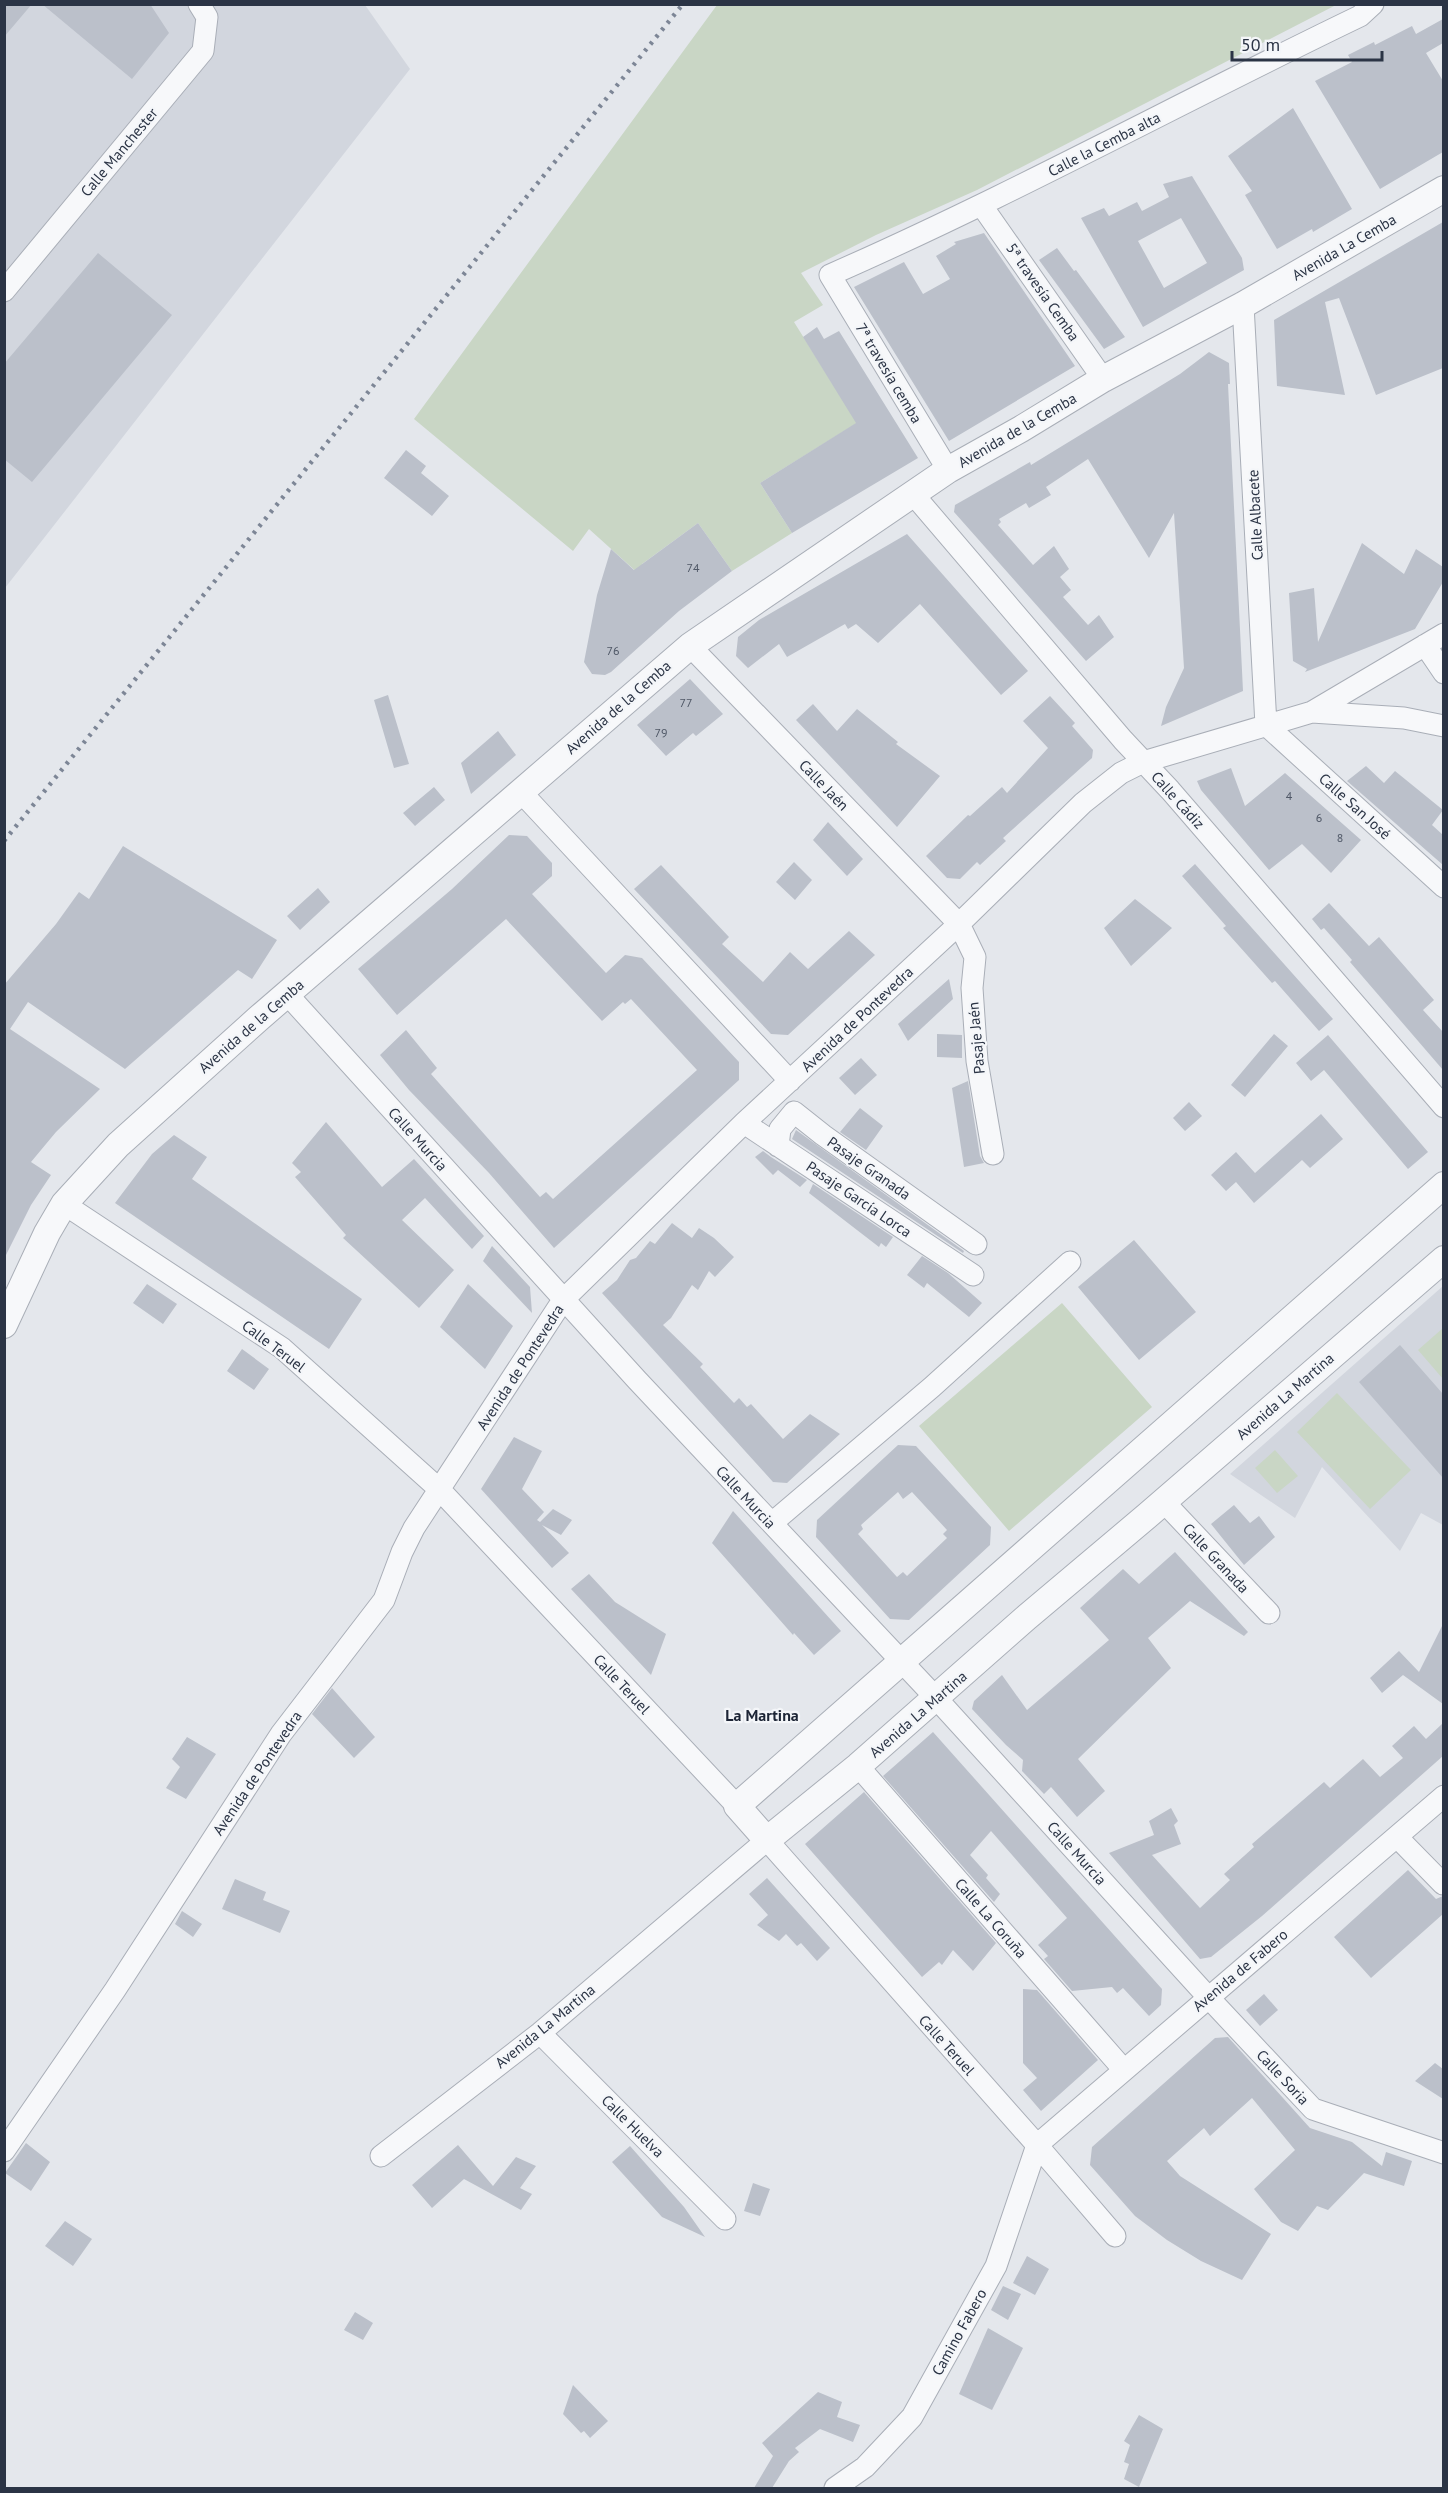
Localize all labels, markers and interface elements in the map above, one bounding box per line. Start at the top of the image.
scale bar [1232,24,1382,62]
text: 50 m [1241,33,1280,56]
street label: Calle Manchester [76,104,162,200]
street label: Calle la Cemba alta [1045,107,1163,181]
street label: Avenida La Cemba [1289,210,1399,284]
street label: 5ª travesía Cemba [1002,239,1084,345]
street label: 7ª travesía cemba [852,319,926,427]
street label: Avenida de la Cemba [954,388,1080,472]
street label: Calle Albacete [1243,469,1267,561]
house number: 74 [686,560,700,575]
house number: 76 [606,643,620,658]
street label: Avenida de la Cemba [561,656,675,758]
house number: 77 [679,695,693,710]
house number: 79 [654,725,668,740]
street label: Calle Jaén [795,755,853,815]
street label: Calle Cádiz [1147,767,1209,833]
street label: Calle San José [1315,769,1395,843]
house number: 4 [1286,788,1293,803]
house number: 6 [1316,810,1322,825]
house number: 8 [1337,830,1343,845]
street label: Avenida de Pontevedra [797,962,917,1076]
street label: Avenida de la Cemba [194,975,308,1077]
street label: Pasaje Jaén [963,1001,989,1075]
street label: Calle Murcia [384,1103,452,1175]
street label: Pasaje Granada [824,1132,914,1204]
street label: Pasaje García Lorca [803,1157,915,1241]
street label: Avenida de Pontevedra [472,1301,568,1433]
street label: Calle Teruel [238,1316,310,1376]
street label: Avenida La Martina [1232,1348,1338,1444]
street label: Calle Murcia [712,1461,780,1533]
street label: Calle Granada [1179,1519,1253,1597]
street label: Calle Teruel [590,1650,655,1718]
street label: Avenida La Martina [865,1666,971,1762]
district label: La Martina [725,1705,799,1725]
street label: Avenida de Pontevedra [208,1707,306,1839]
street label: Calle Murcia [1043,1817,1111,1889]
street label: Calle La Coruña [951,1874,1031,1962]
street label: Avenida de Fabero [1189,1925,1291,2015]
street label: Avenida La Martina [491,1980,599,2072]
street label: Calle Teruel [915,2011,980,2080]
street label: Calle Soria [1253,2045,1313,2109]
street label: Calle Huelva [598,2091,668,2161]
street label: Camino Fabero [927,2285,991,2379]

